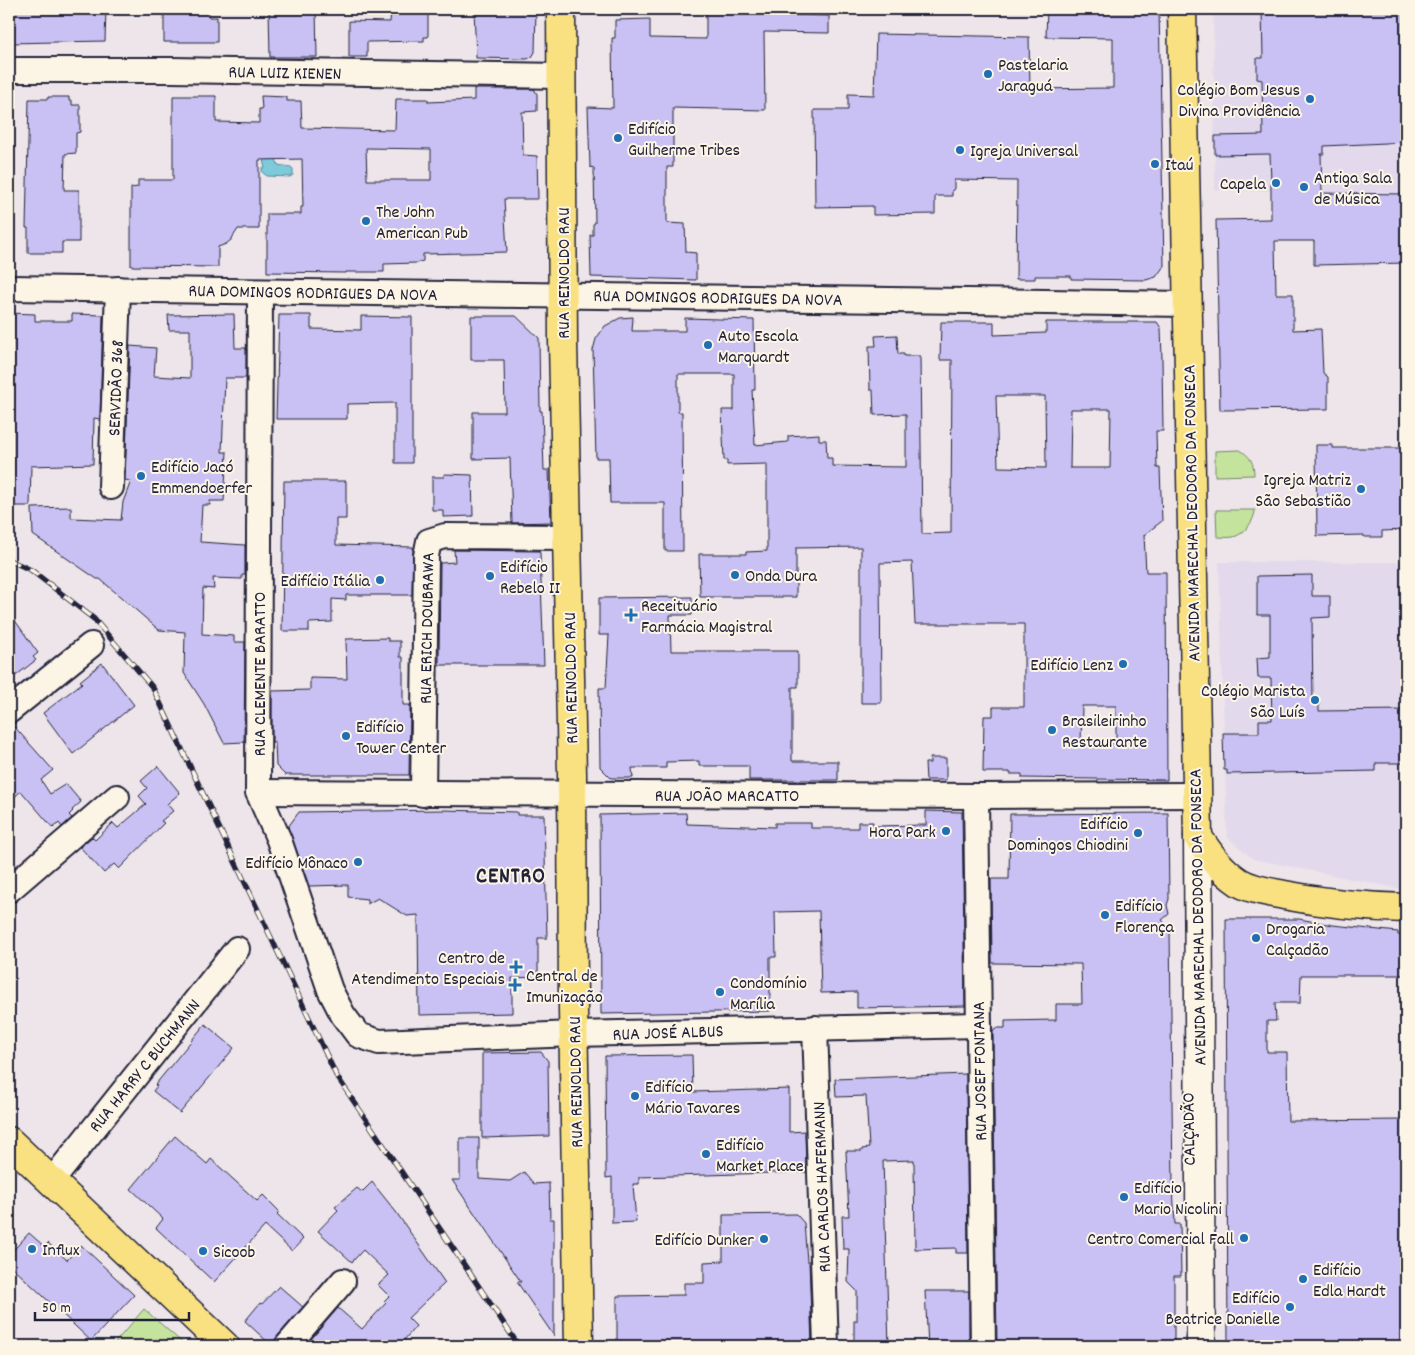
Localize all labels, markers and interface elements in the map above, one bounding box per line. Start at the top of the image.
place label: Pastelaria Jaraguá [998,54,1068,100]
street label: RUA LUIZ KIENEN [228,61,342,88]
marker: Pastelaria Jaraguá [982,68,994,80]
place label: Colégio Bom Jesus Divina Providência [1177,79,1301,125]
marker: Colégio Bom Jesus Divina Providência [1304,93,1316,105]
place label: Edifício Guilherme Tribes [628,118,740,164]
marker: Edifício Guilherme Tribes [612,132,624,144]
place label: Igreja Universal [970,140,1079,165]
marker: Igreja Universal [954,144,966,156]
place label: Itaú [1165,154,1193,179]
marker: Itaú [1149,158,1161,170]
place label: Antiga Sala de Música [1314,167,1392,213]
place label: Capela [1220,173,1267,198]
marker: Capela [1270,177,1282,189]
marker: Antiga Sala de Música [1298,181,1310,193]
place label: The John American Pub [376,201,468,247]
street label: RUA REINOLDO RAU [553,207,578,339]
marker: The John American Pub [360,215,372,227]
street label: RUA DOMINGOS RODRIGUES DA NOVA [188,280,438,309]
street label: RUA DOMINGOS RODRIGUES DA NOVA [593,285,843,314]
place label: Auto Escola Marquardt [718,325,799,371]
marker: Auto Escola Marquardt [702,339,714,351]
street label: SERVIDÃO 368 [103,340,132,437]
street label: AVENIDA MARECHAL DEODORO DA FONSECA [1178,364,1209,662]
place label: Edifício Jacó Emmendoerfer [151,456,252,502]
place label: Igreja Matriz São Sebastião [1255,469,1351,515]
marker: Edifício Jacó Emmendoerfer [135,470,147,482]
marker: Igreja Matriz São Sebastião [1355,483,1367,495]
street label: RUA ERICH DOUBRAWA [415,552,442,704]
place label: Edifício Rebelo II [500,556,560,602]
place label: Onda Dura [745,565,817,590]
marker: Onda Dura [729,569,741,581]
place label: Edifício Itália [281,570,371,595]
marker: Edifício Rebelo II [484,570,496,582]
marker: Edifício Itália [374,574,386,586]
street label: RUA CLEMENTE BARATTO [249,592,274,756]
place label: Receituário Farmácia Magistral [641,595,773,641]
marker: Receituário Farmácia Magistral [625,609,637,621]
street label: RUA REINOLDO RAU [559,612,586,744]
place label: Edifício Lenz [1030,654,1113,679]
marker: Edifício Lenz [1117,658,1129,670]
place label: Colégio Marista São Luís [1201,680,1306,726]
marker: Colégio Marista São Luís [1309,694,1321,706]
place label: Brasileirinho Restaurante [1062,710,1147,756]
place label: Edifício Tower Center [356,716,447,762]
marker: Brasileirinho Restaurante [1046,724,1058,736]
marker: Edifício Tower Center [340,730,352,742]
street label: AVENIDA MARECHAL DEODORO DA FONSECA [1184,768,1215,1066]
street label: RUA JOÃO MARCATTO [655,785,799,810]
place label: Edifício Domingos Chiodini [1007,813,1128,859]
place label: Hora Park [869,821,936,846]
marker: Hora Park [940,825,952,837]
marker: Edifício Domingos Chiodini [1132,827,1144,839]
place label: Edifício Mônaco [245,852,348,877]
marker: Edifício Mônaco [352,856,364,868]
district label: CENTRO [476,862,546,893]
place label: Edifício Florença [1115,895,1174,941]
marker: Edifício Florença [1099,909,1111,921]
place label: Drogaria Calçadão [1266,918,1329,964]
marker: Drogaria Calçadão [1250,932,1262,944]
place label: Centro de Atendimento Especiais [351,947,505,993]
marker: Centro de Atendimento Especiais [509,960,523,974]
place label: Central de Imunização [526,965,603,1011]
place label: Condomínio Marília [730,972,807,1018]
marker: Central de Imunização [508,978,522,992]
marker: Condomínio Marília [714,986,726,998]
street label: RUA HARRY C BUCHMANN [84,995,208,1139]
street label: RUA JOSEF FONTANA [968,1001,995,1141]
street label: RUA REINOLDO RAU [564,1016,591,1148]
street label: RUA JOSÉ ALBUS [612,1020,724,1049]
place label: Edifício Mário Tavares [645,1076,740,1122]
marker: Edifício Mário Tavares [629,1090,641,1102]
street label: CALÇADÃO [1177,1092,1204,1166]
street label: RUA CARLOS HAFERMANN [808,1101,839,1273]
place label: Edifício Market Place [716,1134,804,1180]
marker: Edifício Market Place [700,1148,712,1160]
place label: Edifício Mario Nicolini [1134,1177,1222,1223]
marker: Edifício Mario Nicolini [1118,1191,1130,1203]
place label: Centro Comercial Fall [1087,1228,1235,1253]
place label: Edifício Dunker [654,1229,754,1254]
marker: Centro Comercial Fall [1238,1232,1250,1244]
marker: Edifício Dunker [758,1233,770,1245]
place label: Influx [42,1239,80,1264]
place label: Sicoob [213,1241,255,1266]
marker: Influx [26,1243,38,1255]
marker: Sicoob [197,1245,209,1257]
place label: Edifício Edla Hardt [1313,1259,1386,1305]
marker: Edifício Edla Hardt [1297,1273,1309,1285]
place label: Edifício Beatrice Danielle [1165,1287,1280,1333]
scale bar [35,1290,189,1322]
text: 50 m [42,1298,71,1320]
marker: Edifício Beatrice Danielle [1284,1301,1296,1313]

